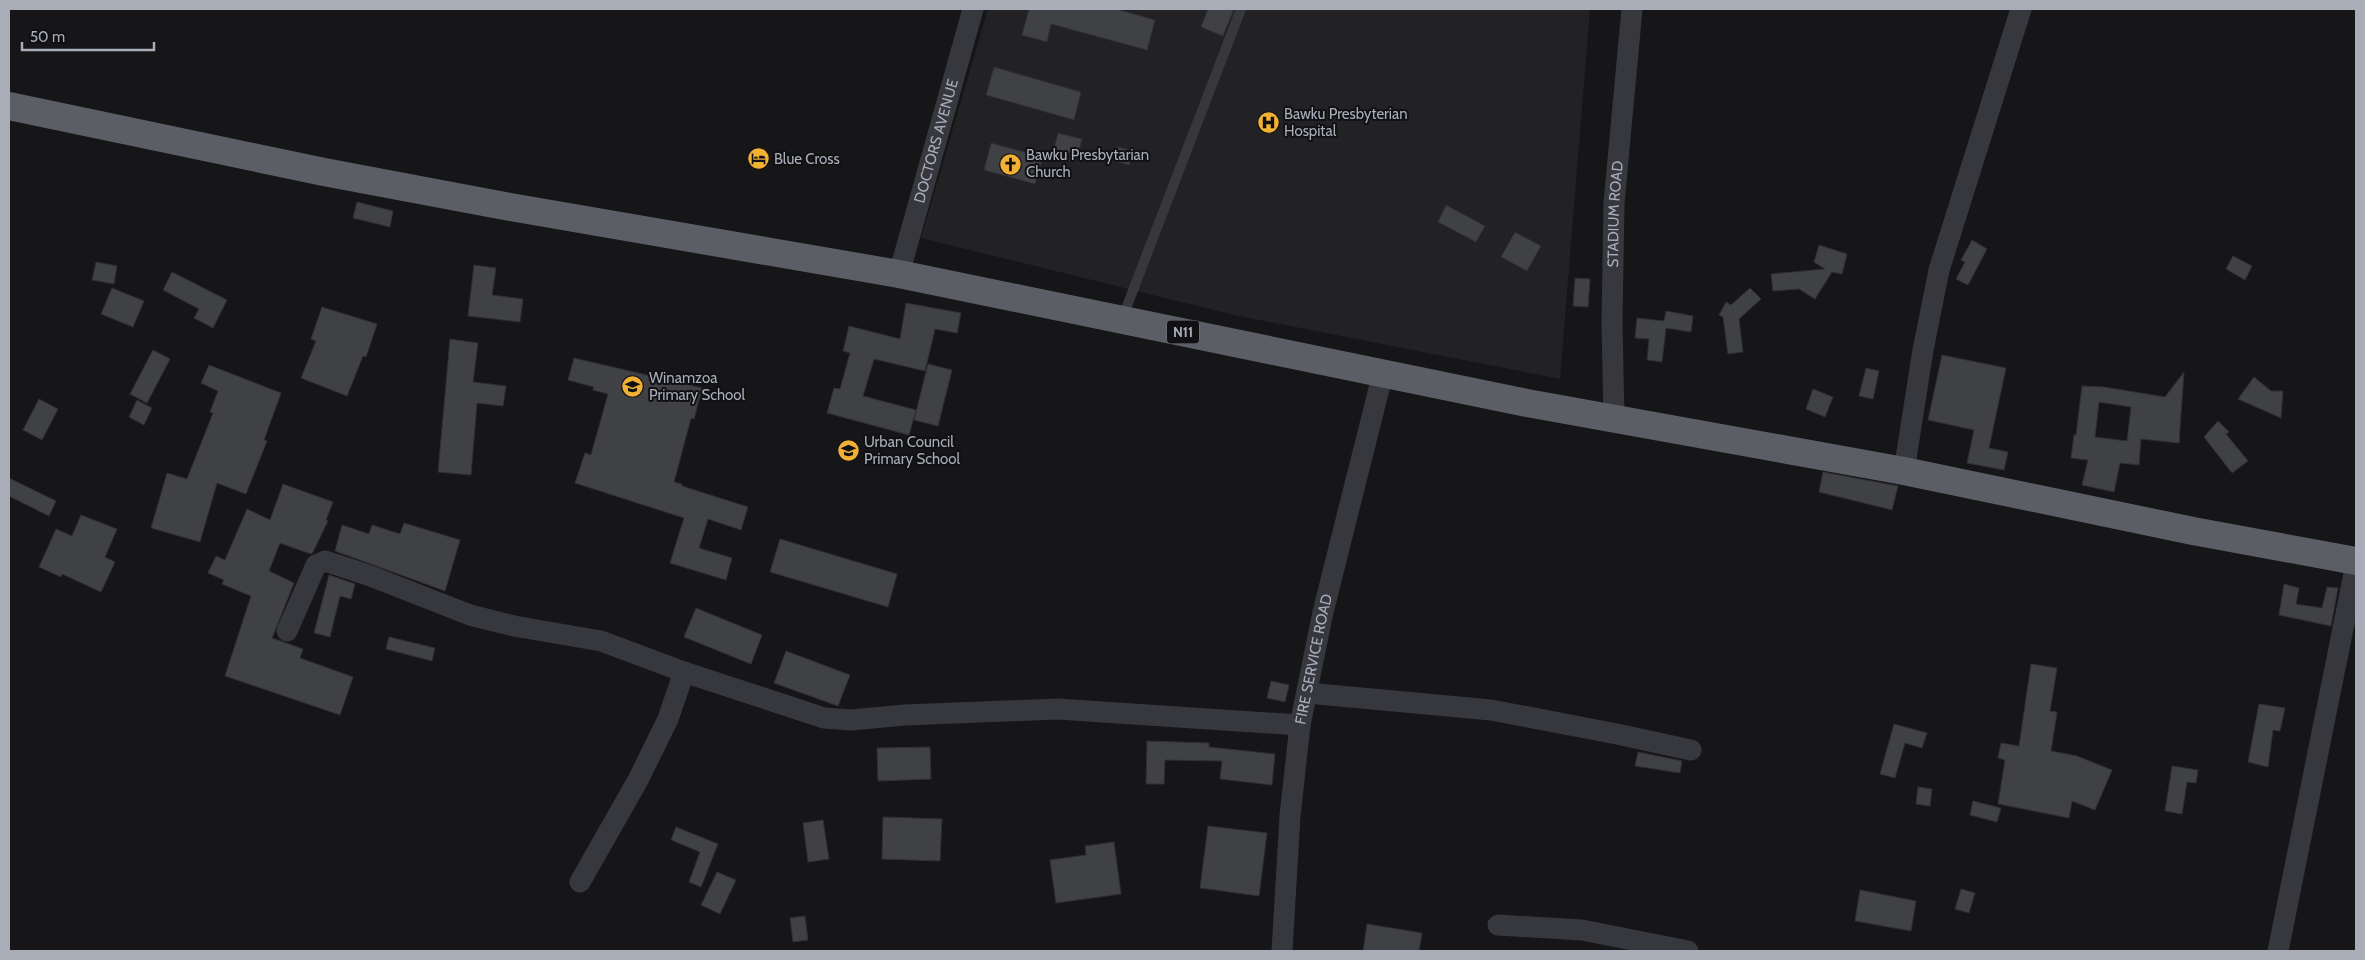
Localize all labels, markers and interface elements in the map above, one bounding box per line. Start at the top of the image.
scale bar [22,20,155,52]
text: 50 m [30,28,65,46]
street label: DOCTORS AVENUE [910,77,962,205]
place label: Bawku Presbyterian Hospital [1284,105,1408,140]
hospital icon: Bawku Presbyterian Hospital [1256,111,1280,135]
place label: Bawku Presbytarian Church [1026,146,1149,181]
hotel icon: Blue Cross [746,147,770,171]
place label: Blue Cross [774,150,840,168]
church icon: Bawku Presbytarian Church [998,152,1022,176]
street label: STADIUM ROAD [1604,160,1627,268]
road number: N11 [1167,321,1199,344]
place label: Winamzoa Primary School [649,369,746,404]
school or university icon: Winamzoa Primary School [621,375,645,399]
place label: Urban Council Primary School [864,433,961,468]
school or university icon: Urban Council Primary School [836,439,860,463]
street label: FIRE SERVICE ROAD [1291,592,1336,726]

